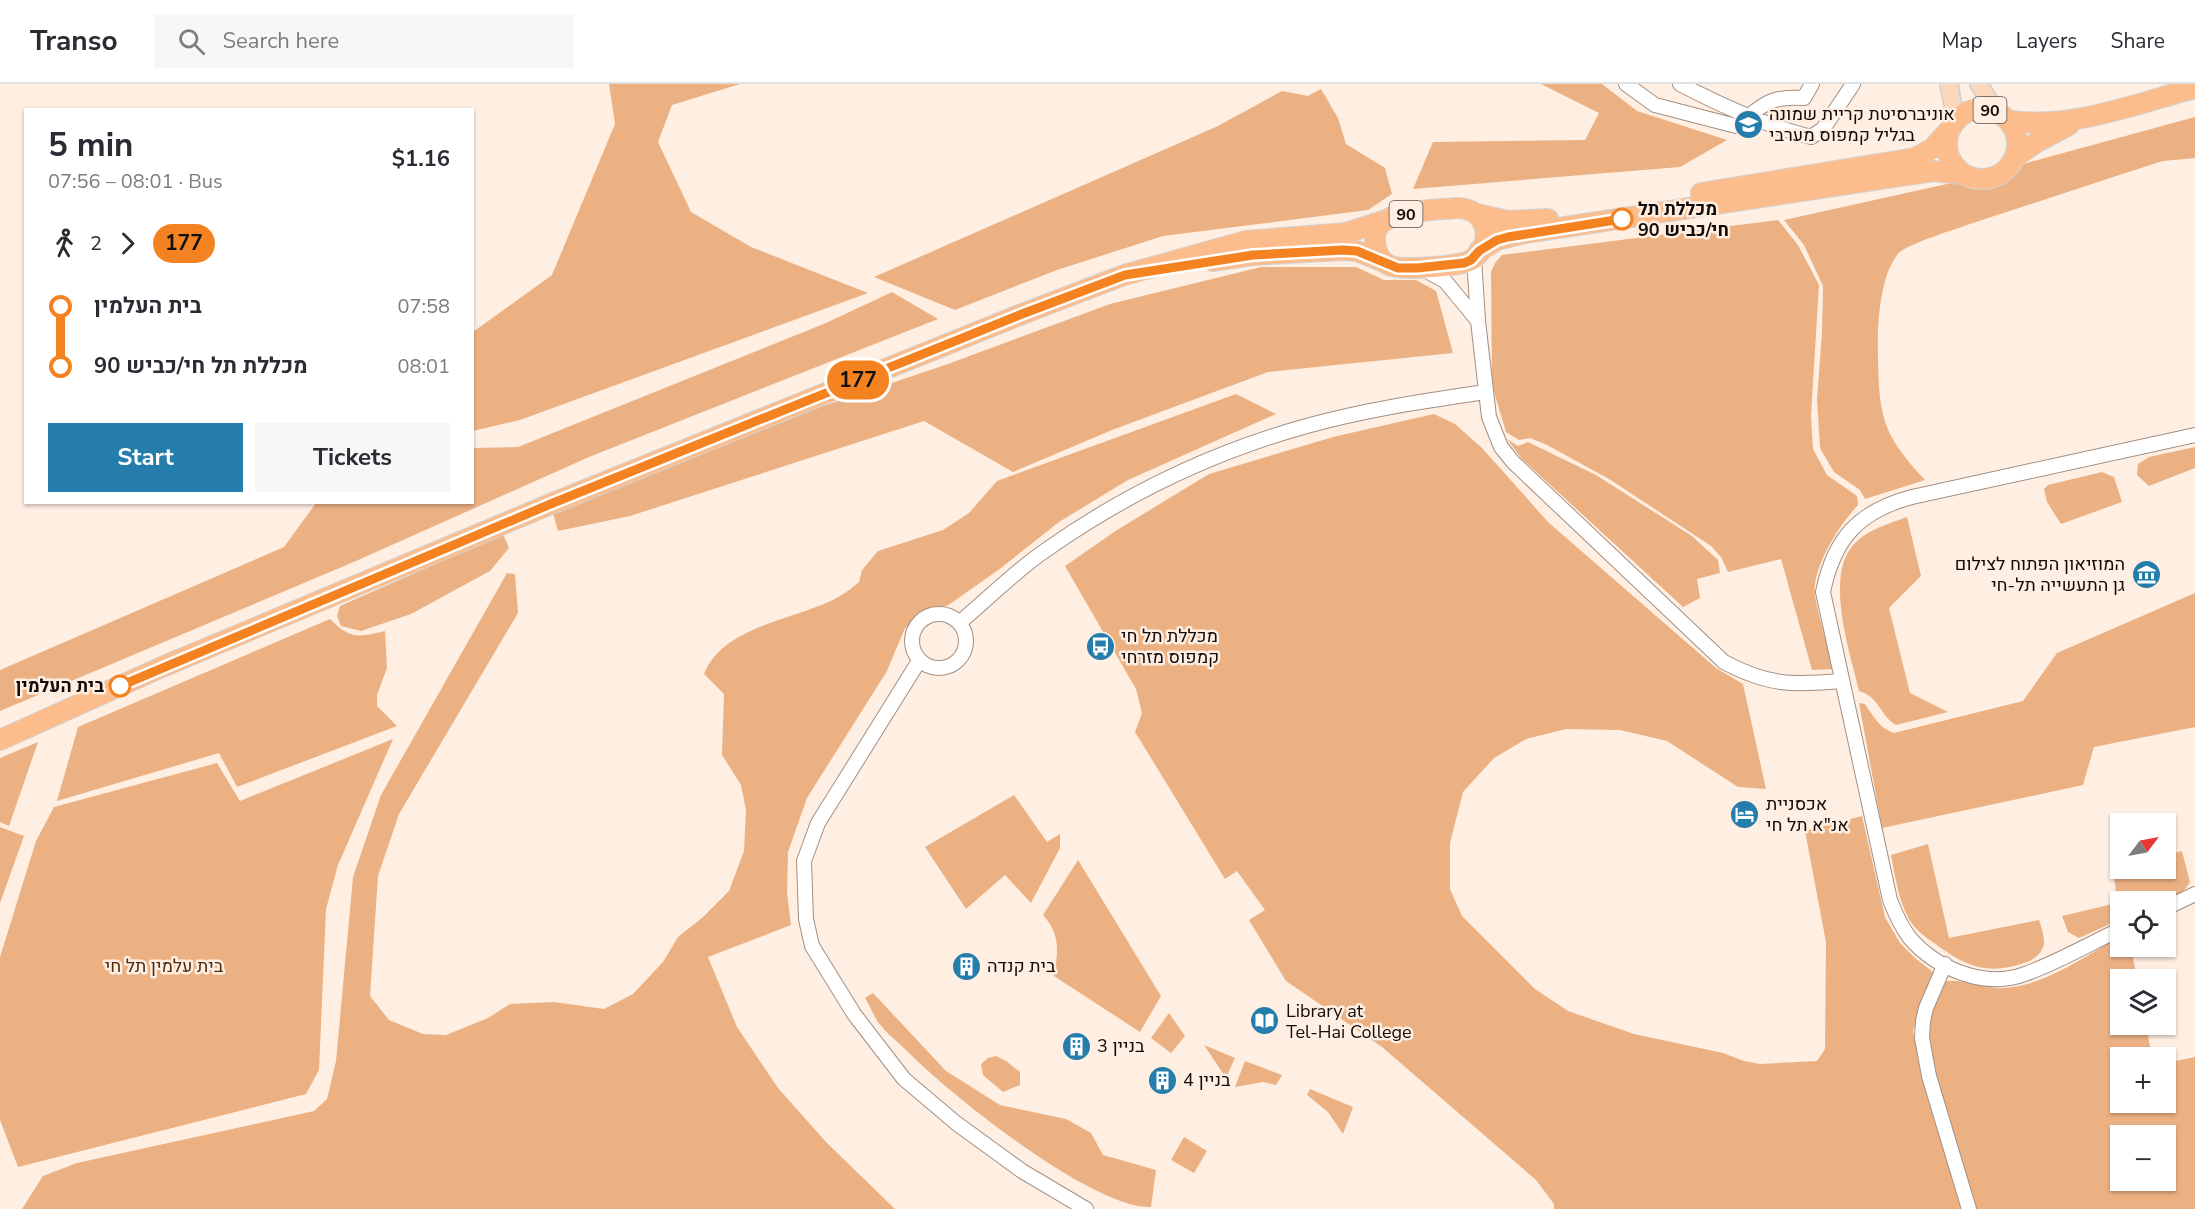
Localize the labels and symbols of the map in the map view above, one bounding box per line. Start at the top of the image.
road number: 90 [1974,97,2006,123]
place label: אוניברסיטת קריית שמונה בגליל קמפוס מערבי [1769,102,1955,147]
school or university icon: אוניברסיטת קריית שמונה בגליל קמפוס מערבי [1732,108,1764,140]
place label: מכללת תל חי/כביש 90 [1638,197,1729,242]
road number: 90 [1390,201,1422,227]
marker: מכללת תל חי/כביש 90 [1611,208,1633,230]
line badge: 177 [824,360,892,400]
place label: המוזיאון הפתוח לצילום גן התעשייה תל-חי [1955,552,2125,597]
museum icon: המוזיאון הפתוח לצילום גן התעשייה תל-חי [2130,558,2162,590]
place label: מכללת תל חי קמפוס מזרחי [1121,624,1219,669]
bus stop icon: מכללת תל חי קמפוס מזרחי [1084,630,1116,662]
place label: בית העלמין [16,674,104,698]
marker: בית העלמין [109,675,131,697]
place label: אכסניית אנ"א תל חי [1766,792,1849,837]
hotel icon: אכסניית אנ"א תל חי [1729,798,1761,830]
north arrow [2110,813,2176,879]
building icon: בית קנדה [950,950,982,982]
park label: בית עלמין תל חי [105,954,224,978]
place label: בית קנדה [987,954,1056,978]
place label: Library at Tel-Hai College [1286,999,1412,1044]
library icon: Library at Tel-Hai College [1249,1005,1281,1037]
building icon: בניין 3 [1060,1030,1092,1062]
place label: בניין 3 [1097,1034,1145,1058]
building icon: בניין 4 [1146,1064,1178,1096]
place label: בניין 4 [1183,1068,1231,1092]

